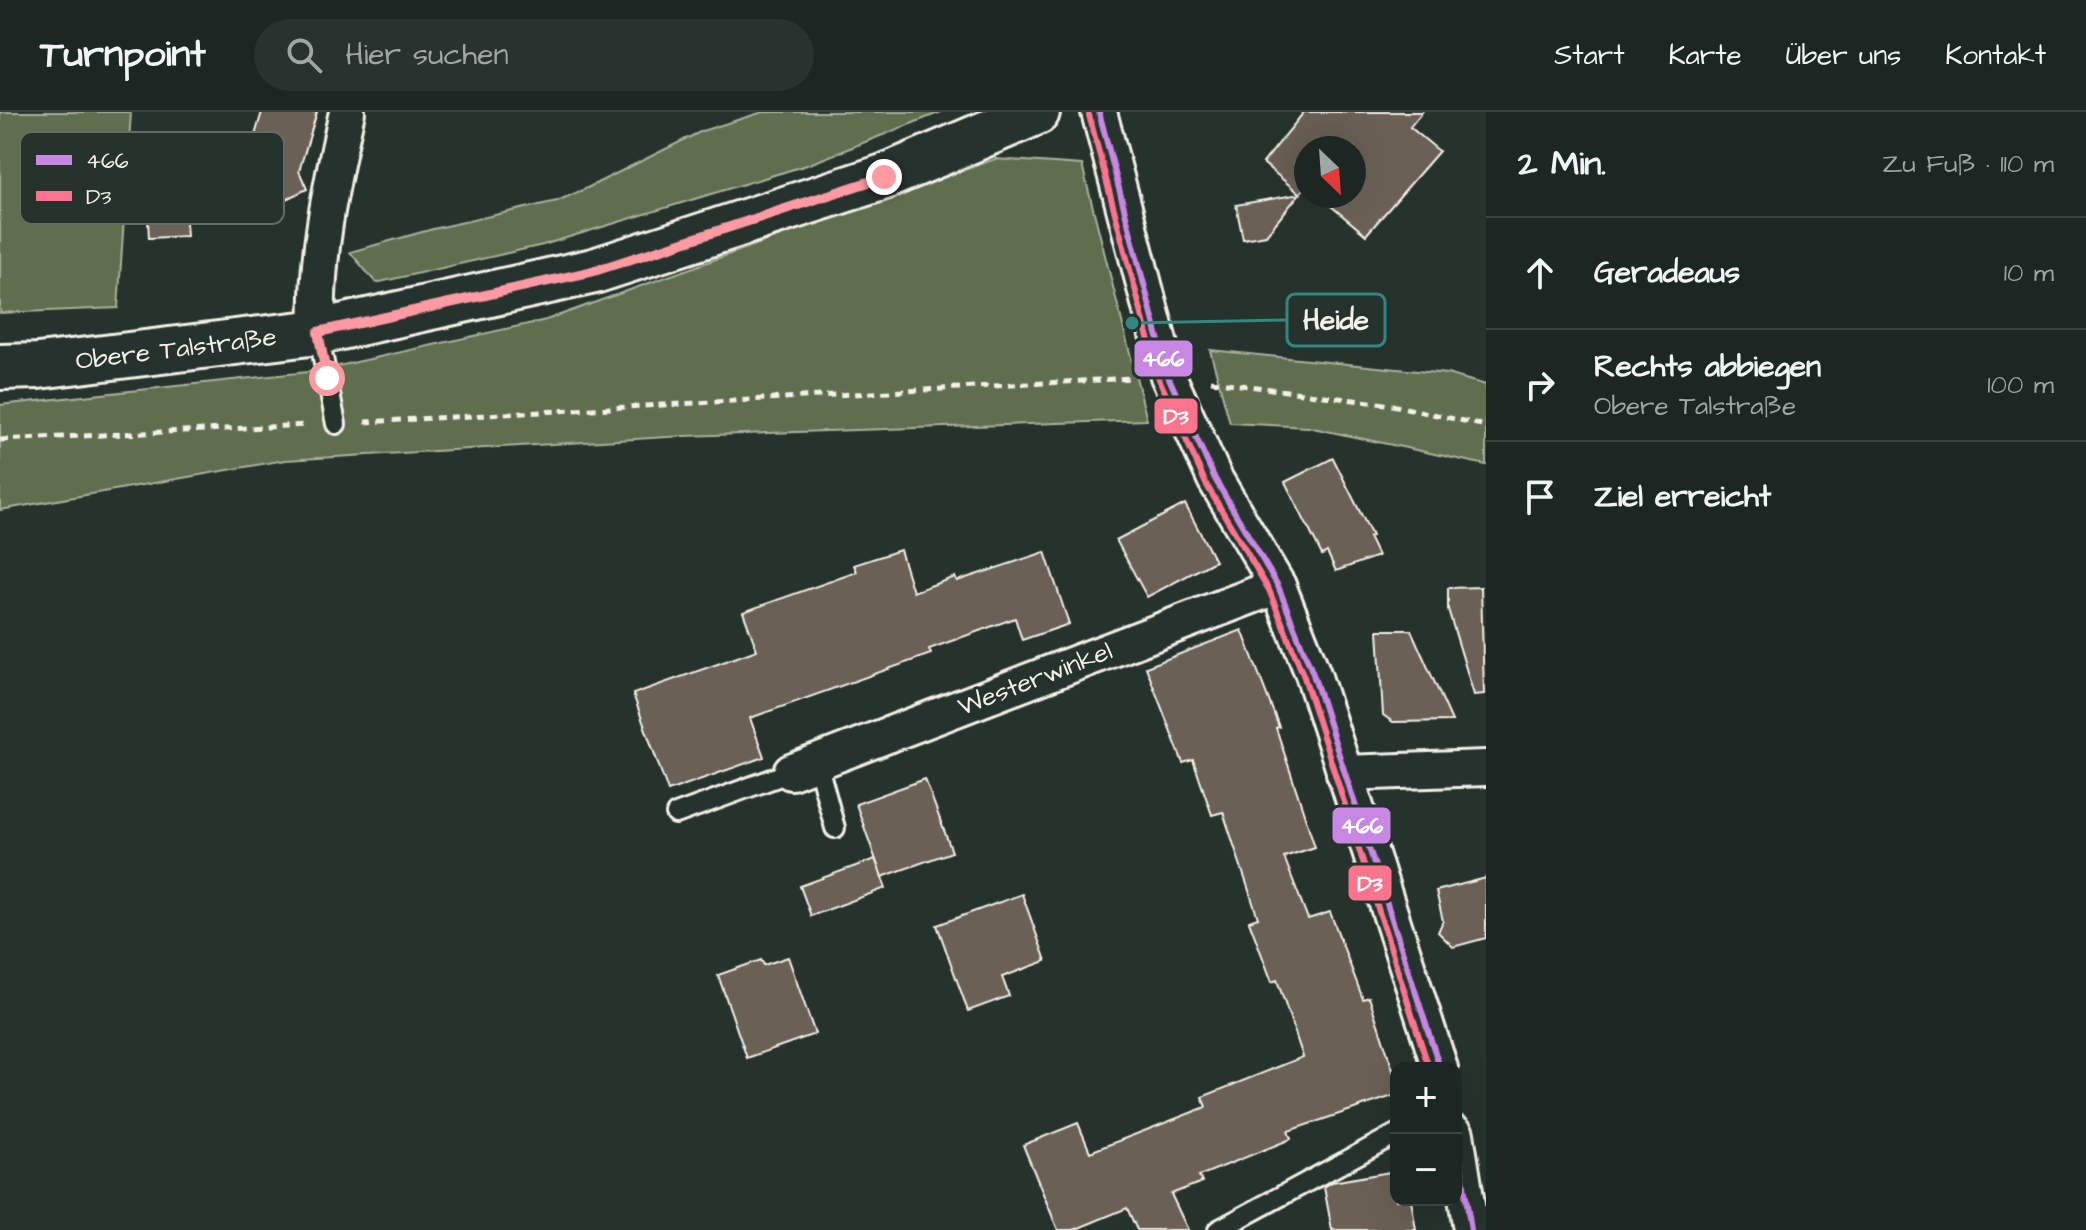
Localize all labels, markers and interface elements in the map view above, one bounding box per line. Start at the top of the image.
search box [254,19,814,91]
text: Turnpoint [40,29,206,81]
icon: search [282,33,326,77]
text: Hier suchen [346,34,508,76]
text: Start [1554,36,1625,75]
text: Karte [1669,36,1742,75]
text: Über uns [1786,36,1901,75]
text: Kontakt [1945,36,2046,75]
legend [20,132,284,224]
north arrow [1294,136,1366,208]
text: 2 Min. [1518,140,1606,188]
text: 466 [86,146,129,177]
text: Zu Fuß · 110 m [1882,146,2054,182]
route end [866,159,902,195]
text: D3 [86,182,111,213]
icon: ahead [1518,251,1562,295]
text: Geradeaus [1594,252,1740,294]
text: 10 m [2004,255,2054,291]
callout: Heide [1287,294,1385,346]
text: Heide [1303,301,1369,340]
street label: Obere Talstraße [74,319,278,379]
line badge: 466 [1133,339,1194,378]
text: 466 [1142,344,1184,375]
text: Rechts abbiegen [1594,346,1821,388]
route start [309,360,345,396]
icon: right [1518,363,1562,407]
text: 100 m [1987,367,2054,403]
text: Obere Talstraße [1594,388,1796,424]
line badge: D3 [1153,397,1199,435]
text: D3 [1163,402,1190,433]
icon: arrive [1518,475,1562,519]
text: Ziel erreicht [1594,476,1771,518]
street label: Westerwinkel [953,633,1117,725]
line badge: 466 [1331,806,1392,845]
text: 466 [1341,811,1383,842]
line badge: D3 [1347,864,1393,902]
text: D3 [1357,869,1384,900]
map controls [1390,1062,1462,1206]
button: + [1390,1062,1462,1134]
button: − [1390,1134,1462,1206]

